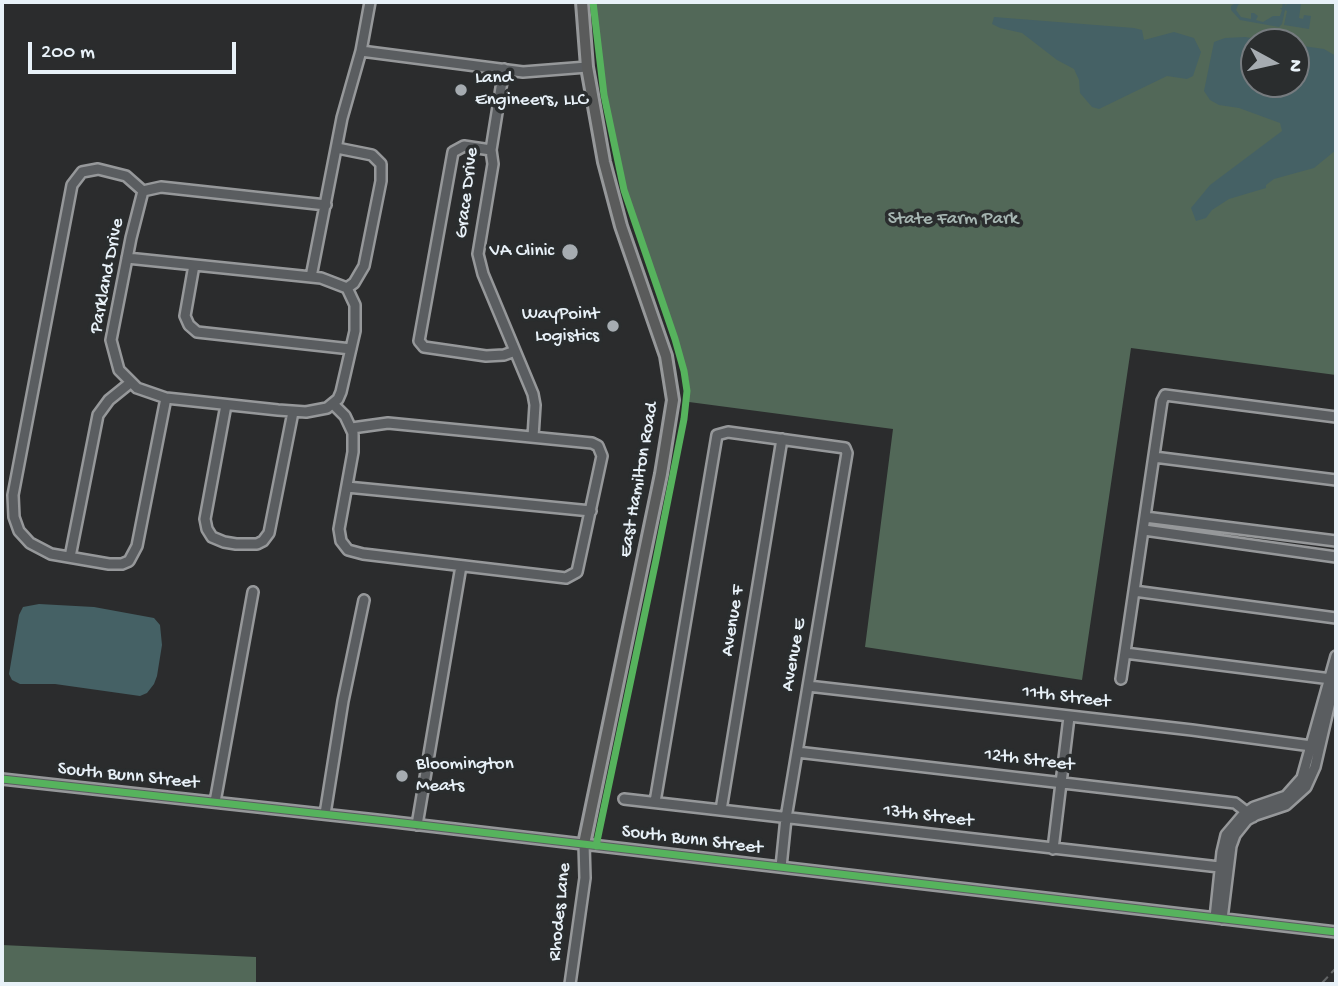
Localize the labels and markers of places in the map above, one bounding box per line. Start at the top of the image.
place label: Land Engineers, LLC [475,68,588,112]
marker: Land Engineers, LLC [453,82,469,98]
place label: VA Clinic [490,241,554,263]
marker: VA Clinic [560,242,580,262]
place label: WayPoint Logistics [522,304,599,348]
marker: WayPoint Logistics [605,318,621,334]
place label: Bloomington Meats [416,754,514,798]
marker: Bloomington Meats [394,768,410,784]

